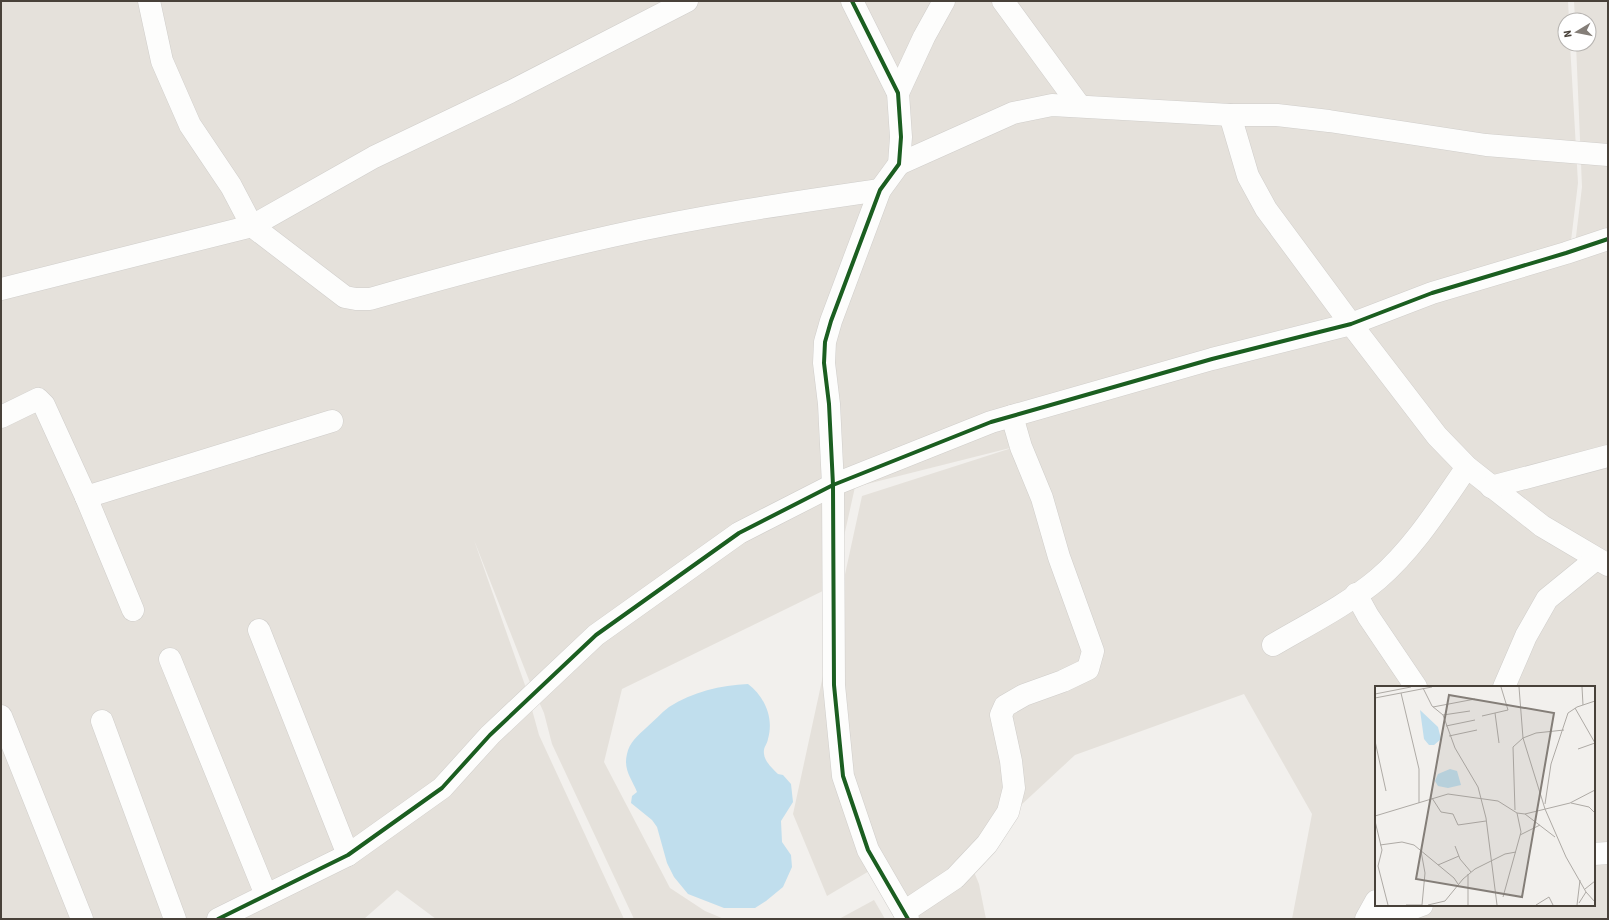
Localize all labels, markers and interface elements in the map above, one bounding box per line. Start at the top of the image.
north arrow [1557,12,1597,52]
text: N [1560,29,1576,39]
inset map [1375,686,1595,906]

